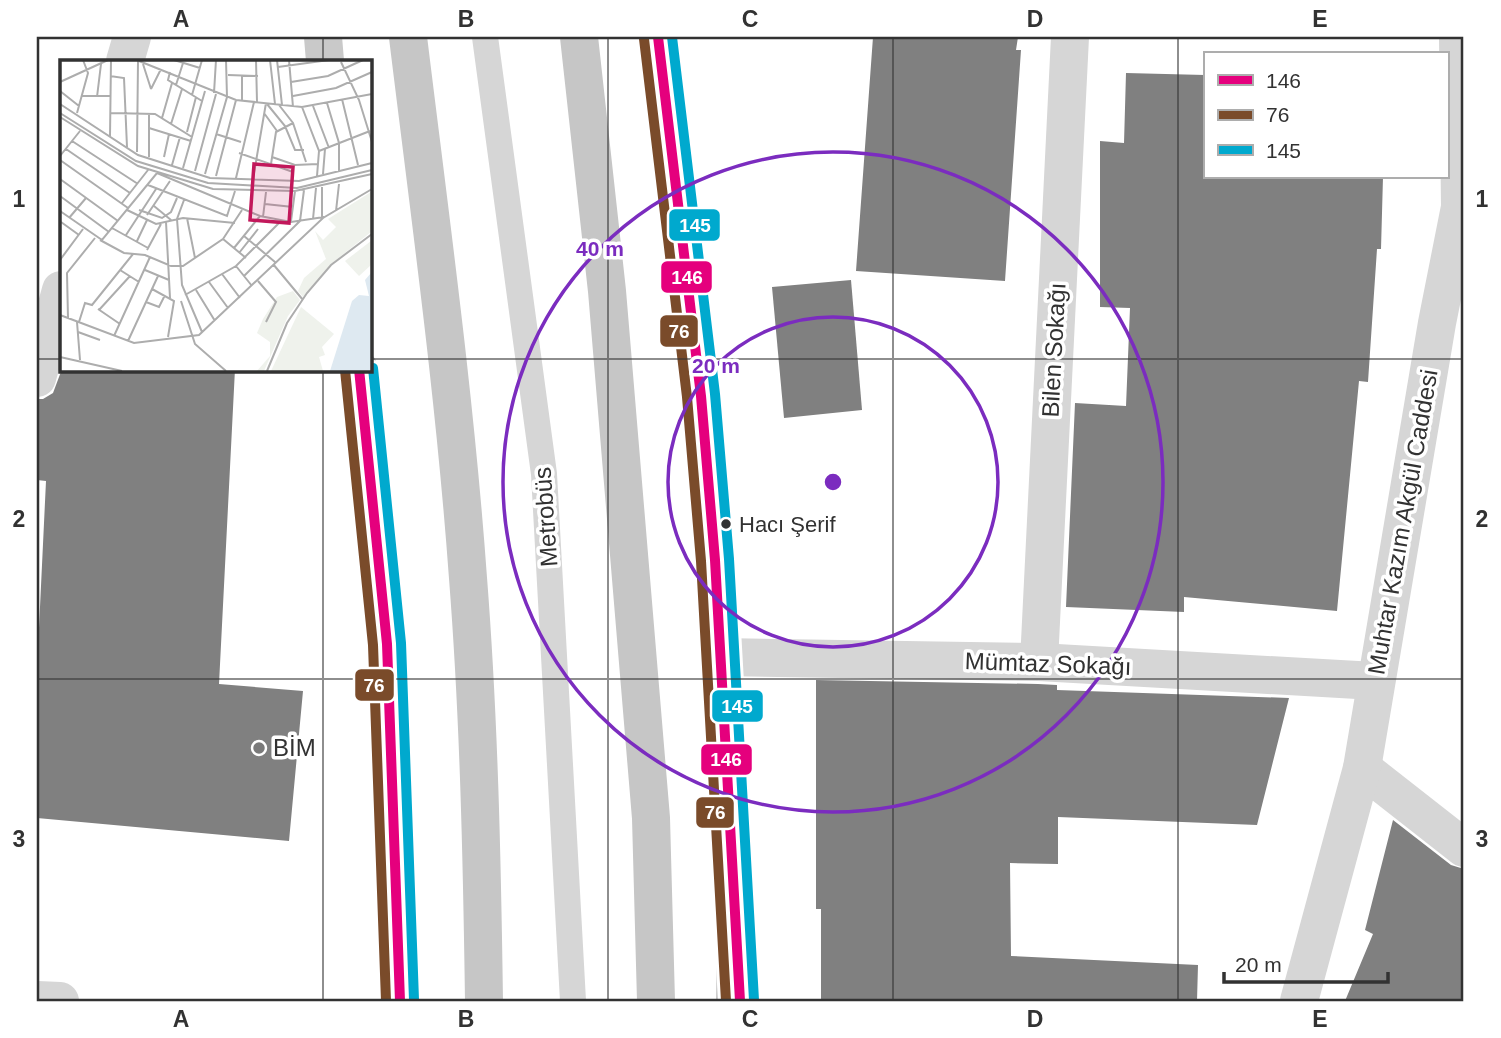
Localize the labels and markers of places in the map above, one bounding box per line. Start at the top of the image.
centre of rings [821,470,845,494]
place label: Hacı Şerif [739,512,836,537]
marker: Hacı Şerif [719,517,733,531]
place label: BİM [273,734,316,761]
marker: BİM [251,740,267,756]

